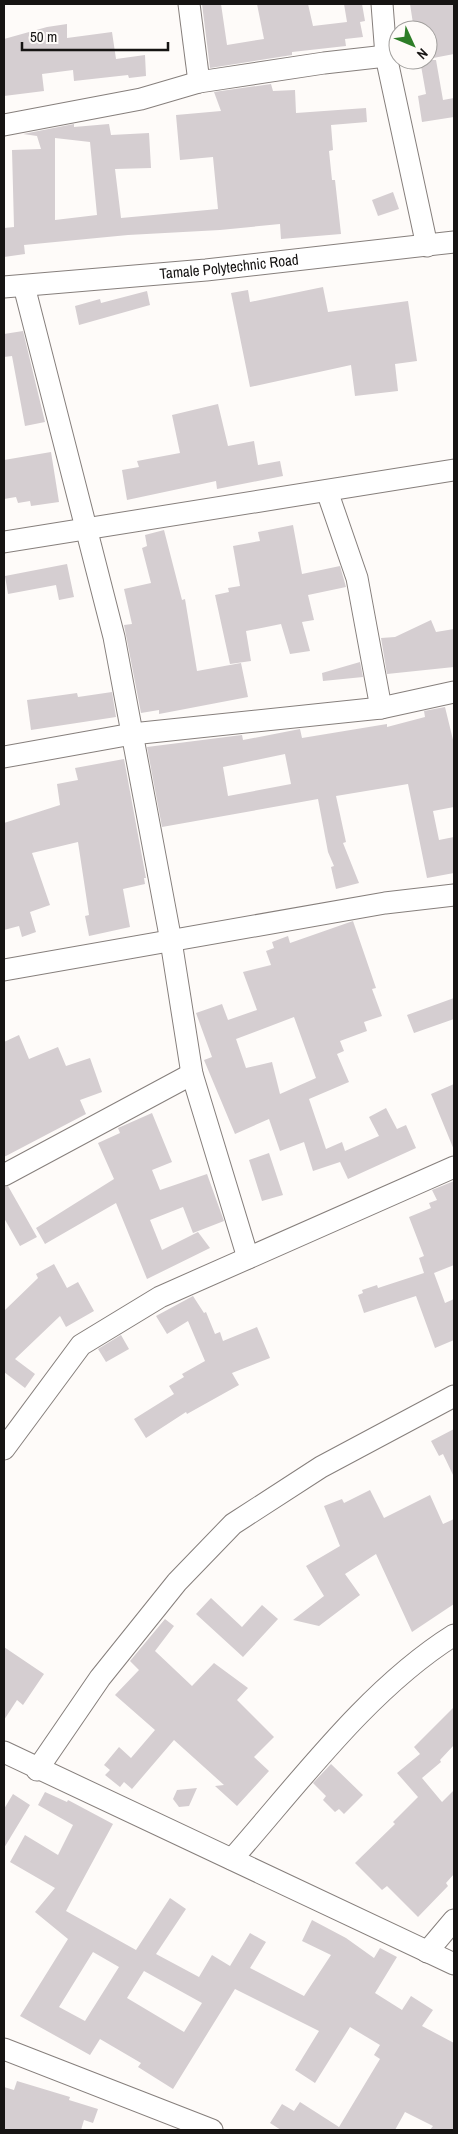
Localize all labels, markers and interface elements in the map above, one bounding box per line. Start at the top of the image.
scale bar [22,20,169,52]
north arrow [388,20,438,70]
text: 50 m [30,26,57,47]
text: N [413,45,432,63]
street label: Tamale Polytechnic Road [159,249,300,284]

